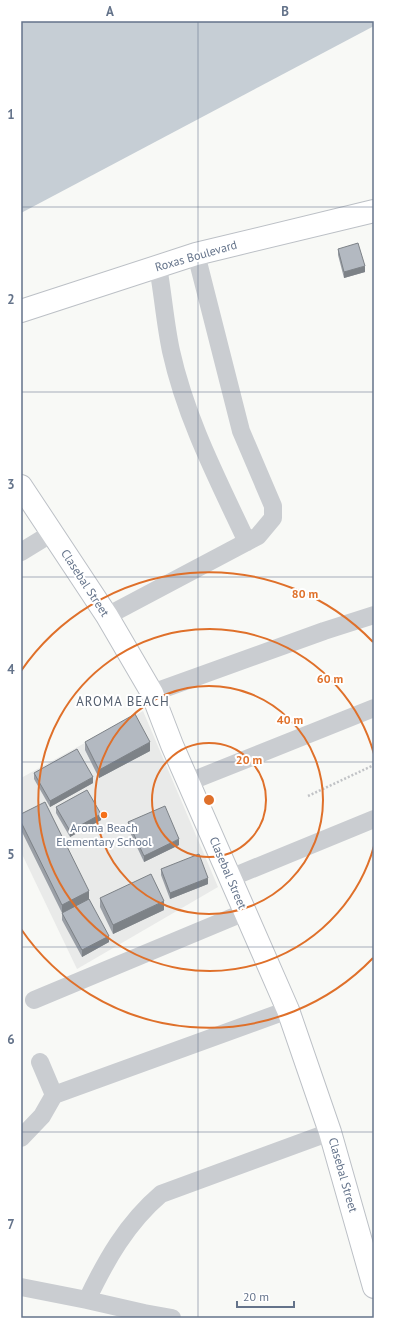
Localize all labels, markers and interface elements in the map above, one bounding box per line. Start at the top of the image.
text: A [106,3,114,20]
text: B [281,3,289,20]
text: 1 [7,106,15,123]
street label: Roxas Boulevard [153,237,239,274]
text: 2 [7,291,15,308]
text: 3 [7,476,15,493]
street label: Clasebal Street [58,546,113,619]
text: 80 m [292,586,318,601]
text: 4 [7,661,15,678]
text: 60 m [317,671,343,686]
district label: AROMA BEACH [76,693,170,710]
text: 40 m [277,712,303,727]
text: 20 m [236,752,262,767]
centre of rings [202,793,216,807]
marker: Aroma Beach Elementary School [99,810,109,820]
place label: Aroma Beach Elementary School [56,820,152,849]
street label: Clasebal Street [206,834,250,911]
text: 5 [7,846,15,863]
text: 6 [7,1031,15,1048]
street label: Clasebal Street [326,1136,361,1214]
text: 7 [7,1216,15,1233]
scale bar [237,1283,294,1309]
text: 20 m [243,1289,269,1304]

